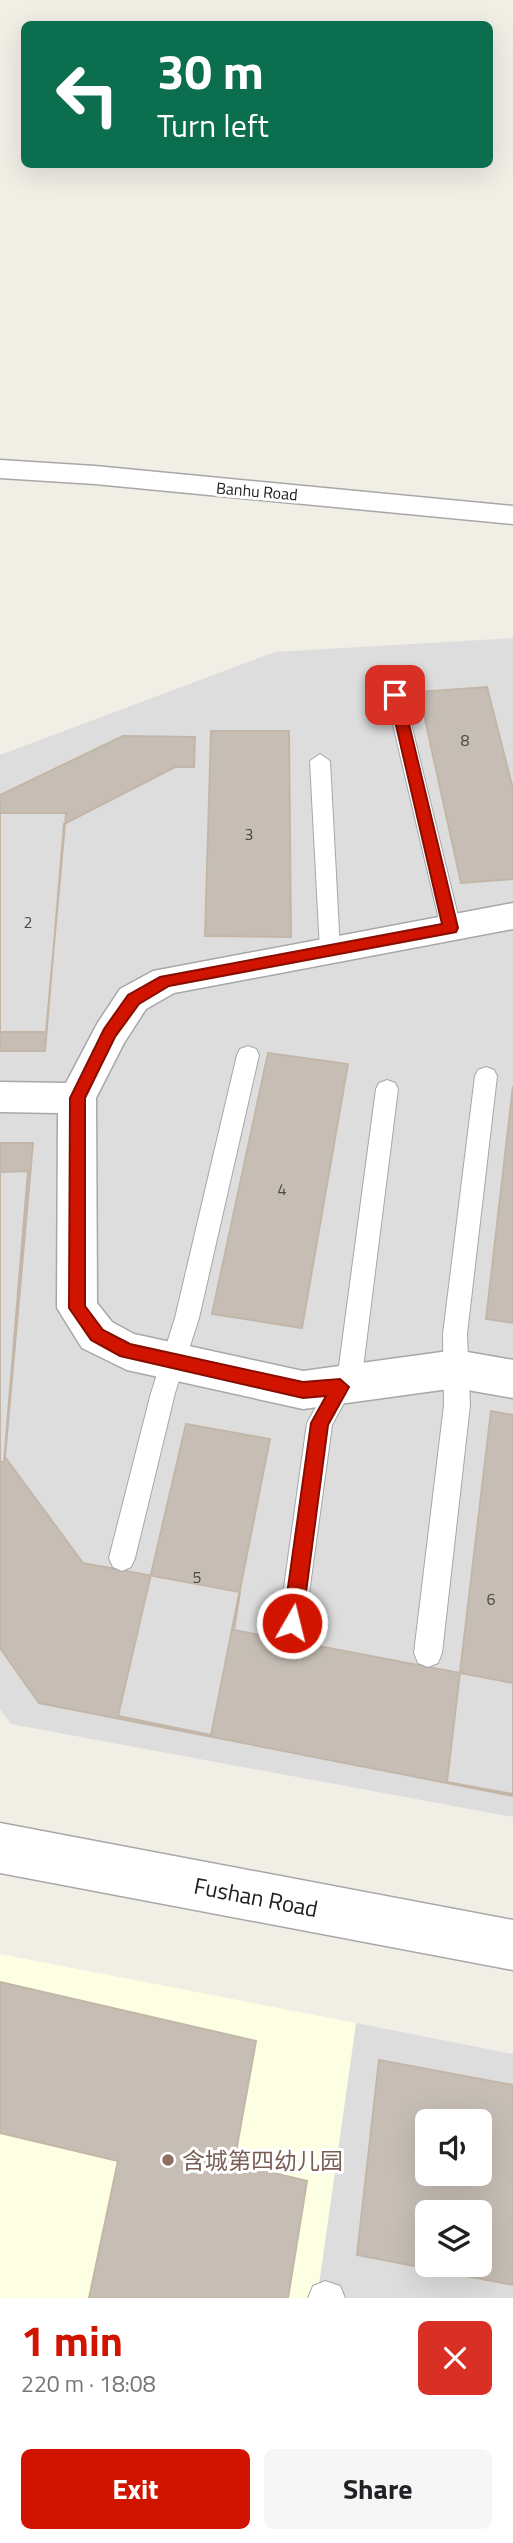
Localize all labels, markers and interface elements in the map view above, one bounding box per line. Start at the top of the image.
text: 30 m [157,33,264,108]
icon: left [42,49,133,140]
text: Turn left [157,101,269,149]
street label: Banhu Road [215,475,299,507]
pin [365,665,425,725]
icon: arrive [376,676,414,714]
house number: 8 [461,728,470,752]
house number: 3 [245,822,253,846]
house number: 2 [24,910,32,934]
house number: 4 [278,1177,287,1201]
house number: 5 [193,1565,202,1589]
position arrow [255,1586,329,1660]
house number: 6 [487,1587,496,1611]
street label: Fushan Road [191,1868,321,1926]
map controls [415,2109,492,2277]
button: sound [415,2109,492,2186]
place label: 含城第四幼儿园 [182,2143,343,2178]
marker: 含城第四幼儿园 [160,2152,176,2168]
button: layers [415,2200,492,2277]
text: 1 min [21,2308,123,2372]
button: close [418,2321,492,2395]
text: 220 m · 18:08 [21,2366,156,2401]
button: Exit [21,2449,250,2529]
button: Share [264,2449,492,2529]

